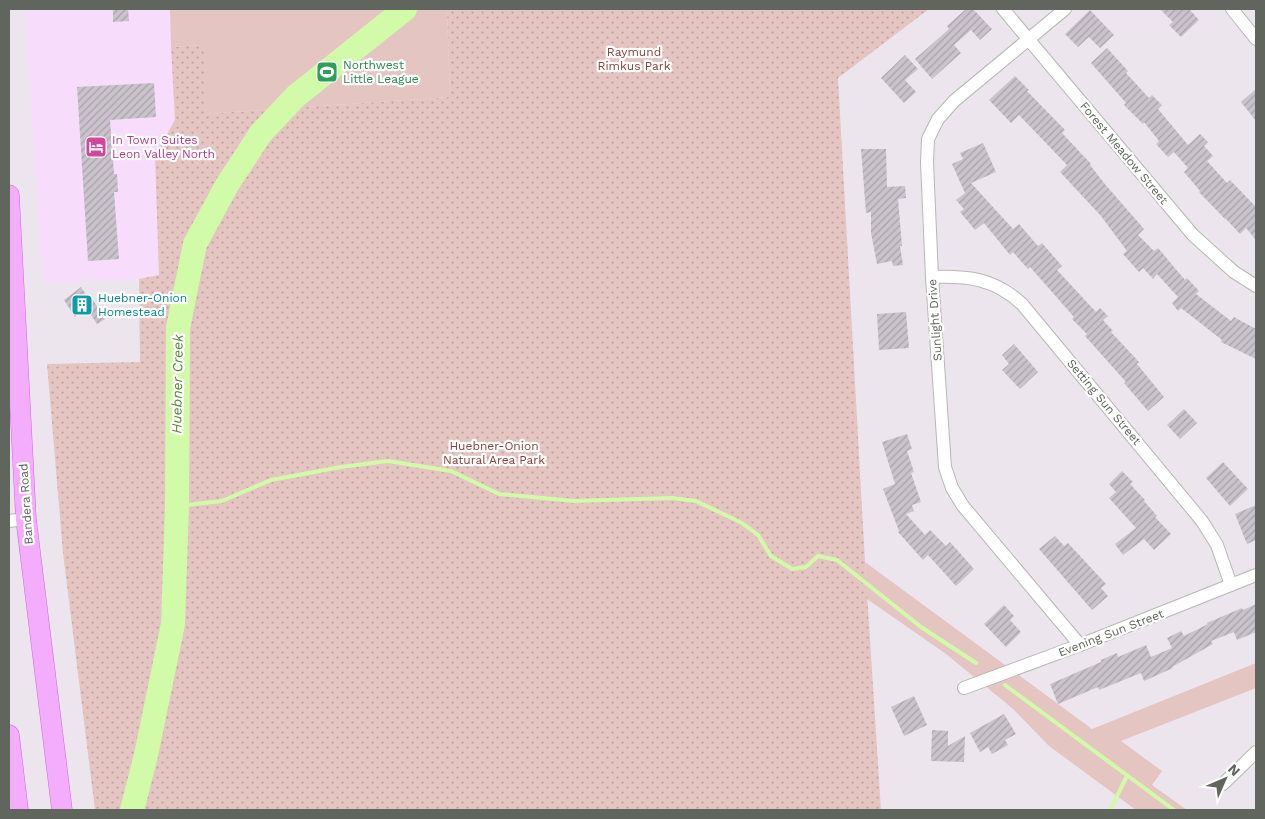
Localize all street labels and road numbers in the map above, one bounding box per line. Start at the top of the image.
street label: Forest Meadow Street [1077,99,1171,207]
street label: Sunlight Drive [925,279,945,361]
street label: Setting Sun Street [1064,356,1144,448]
street label: Bandera Road [16,463,36,545]
street label: Evening Sun Street [1056,606,1166,660]

